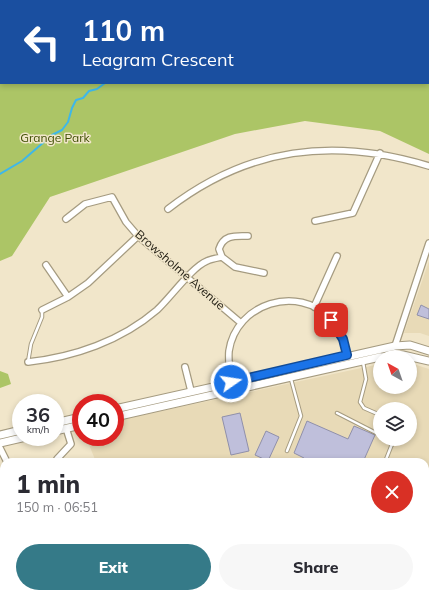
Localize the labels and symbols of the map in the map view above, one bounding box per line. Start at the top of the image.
park label: Grange Park [20,130,91,145]
street label: Browsholme Avenue [132,227,228,313]
pin [314,303,348,337]
north arrow [373,350,417,394]
position arrow [210,361,252,403]
speed limit sign: 40 [72,394,124,446]

